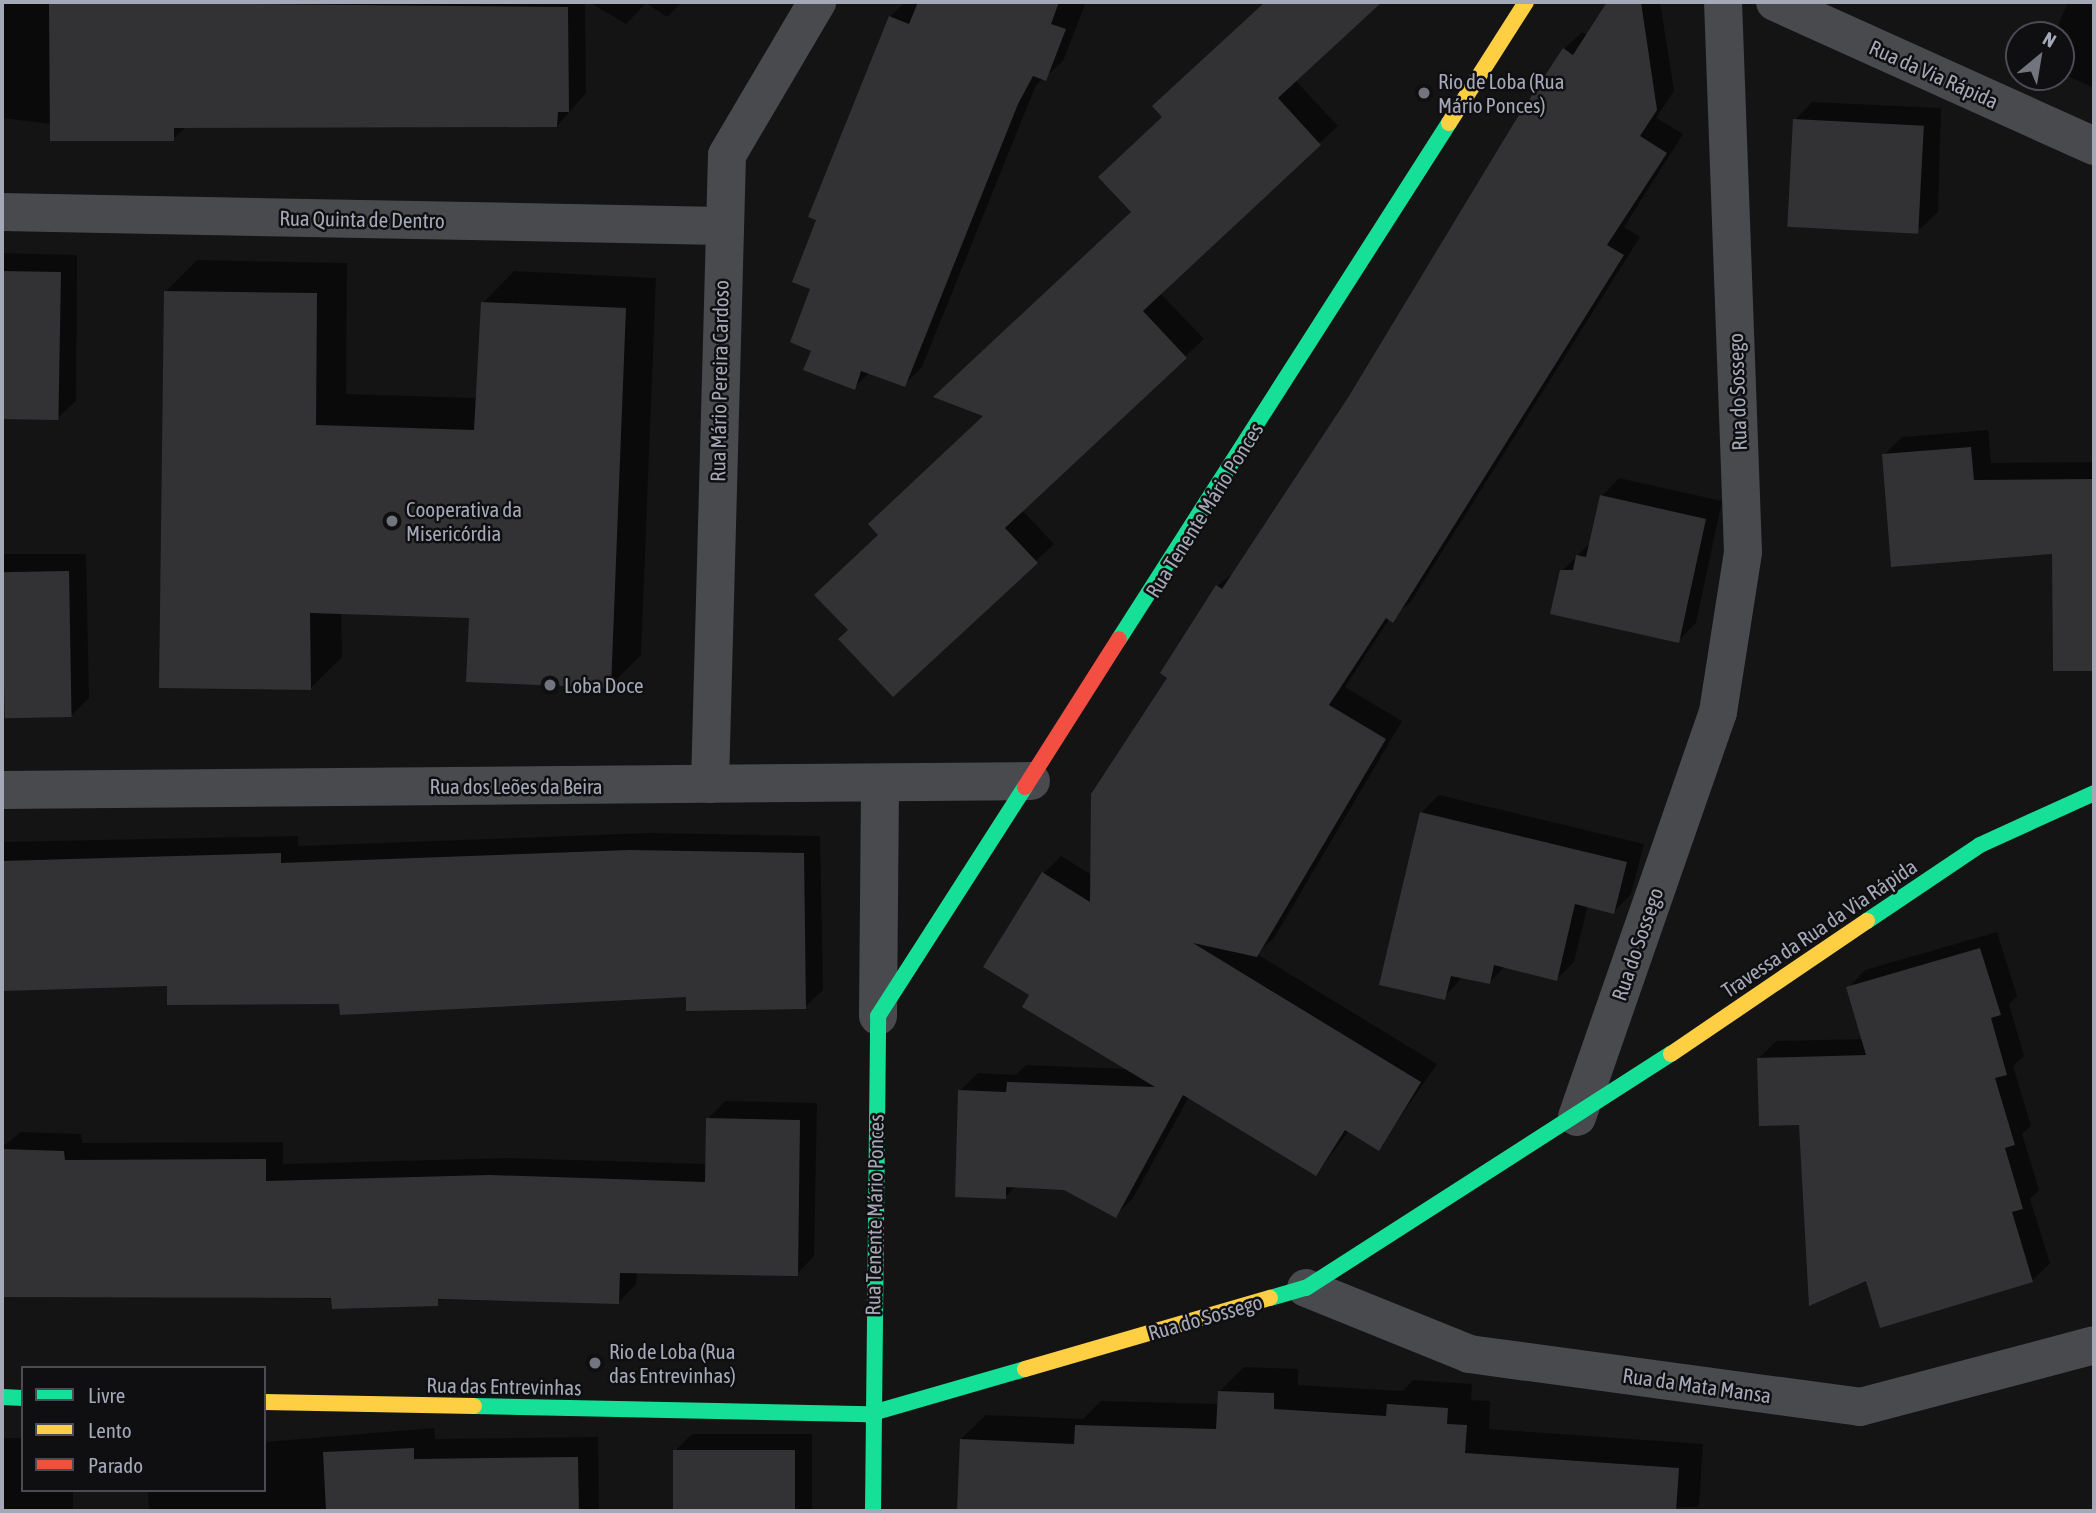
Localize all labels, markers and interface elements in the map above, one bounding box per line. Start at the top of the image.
north arrow [2005,21,2075,91]
text: N [2039,27,2060,52]
street label: Rua da Via Rápida [1866,34,2002,114]
place label: Rio de Loba (Rua Mário Ponces) [1438,68,1564,118]
marker: Rio de Loba (Rua Mário Ponces) [1416,85,1432,101]
street label: Rua Quinta de Dentro [279,205,445,233]
street label: Rua Mário Pereira Cardoso [705,280,733,482]
street label: Rua do Sossego [1722,333,1752,451]
street label: Rua Tenente Mário Ponces [1140,418,1268,602]
place label: Cooperativa da Misericórdia [406,496,522,546]
marker: Cooperativa da Misericórdia [384,513,400,529]
place label: Loba Doce [564,672,644,698]
marker: Loba Doce [542,677,558,693]
street label: Rua dos Leões da Beira [429,773,603,799]
street label: Travessa da Rua da Via Rápida [1717,853,1921,1003]
street label: Rua do Sossego [1606,884,1668,1004]
street label: Rua Tenente Mário Ponces [860,1114,888,1316]
street label: Rua do Sossego [1145,1289,1265,1345]
place label: Rio de Loba (Rua das Entrevinhas) [609,1338,736,1388]
marker: Rio de Loba (Rua das Entrevinhas) [587,1355,603,1371]
street label: Rua da Mata Mansa [1621,1362,1773,1408]
legend [21,1366,266,1492]
street label: Rua das Entrevinhas [426,1372,582,1400]
text: Livre [88,1383,125,1407]
text: Lento [88,1418,132,1442]
text: Parado [88,1453,143,1477]

